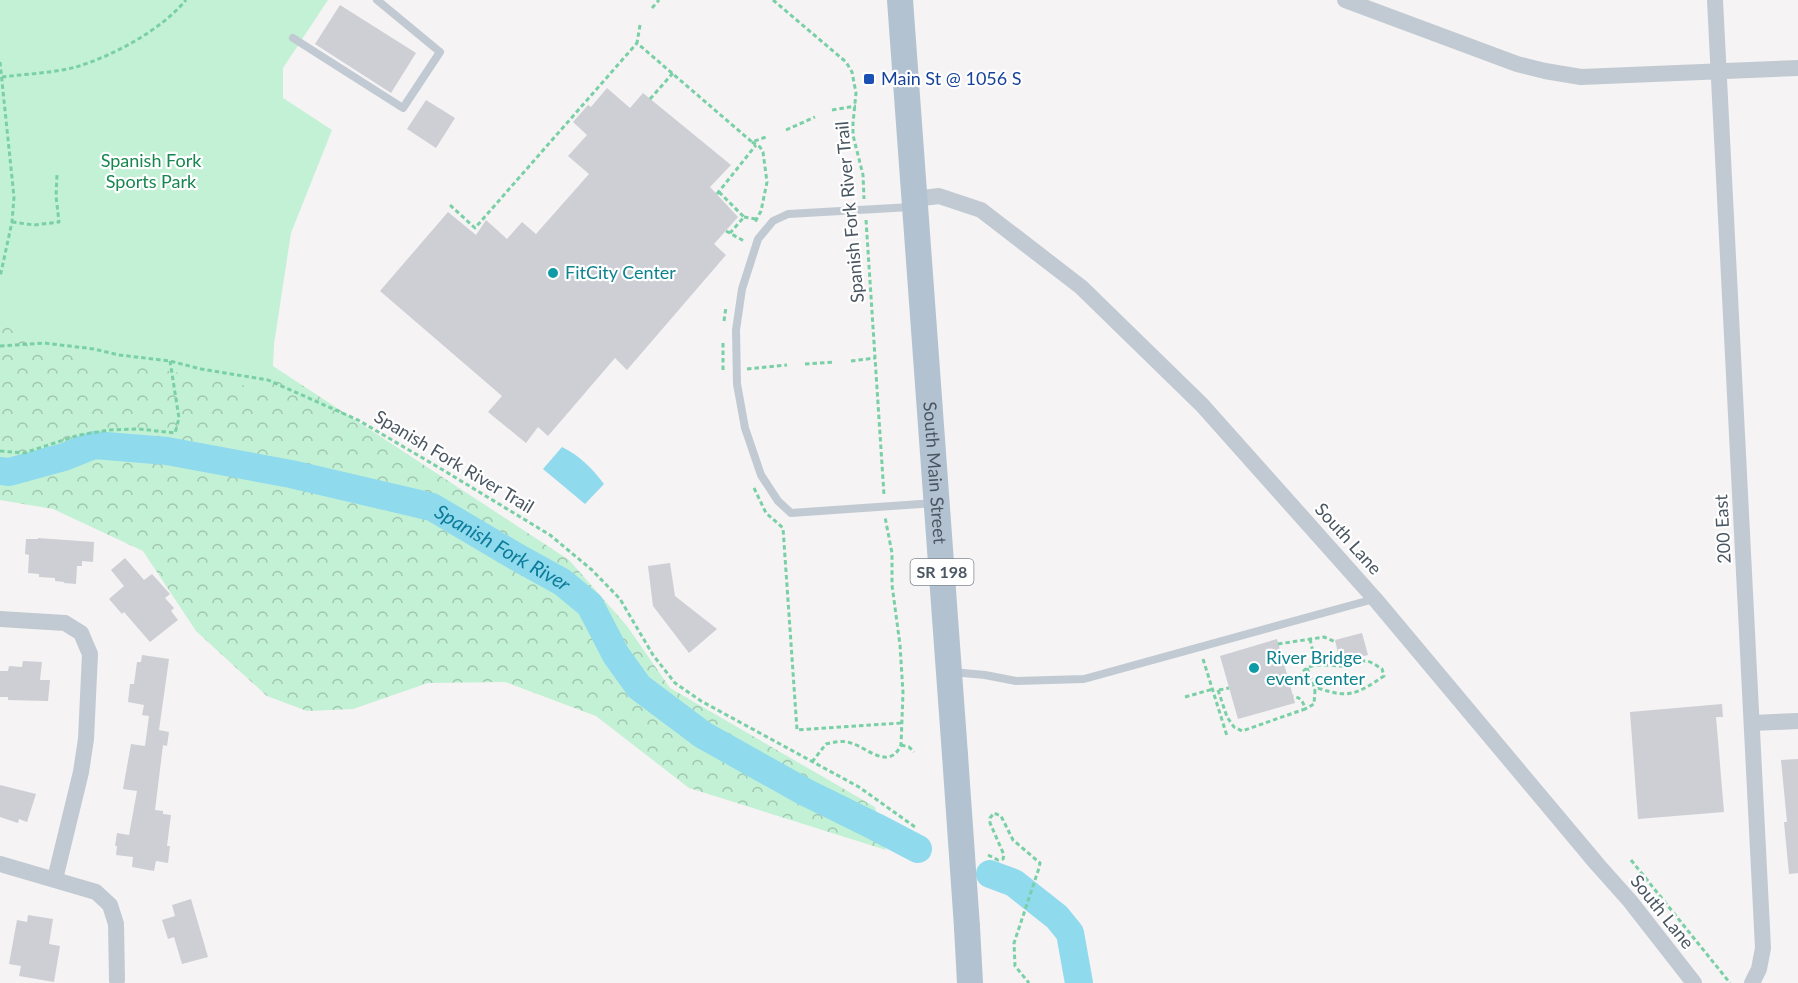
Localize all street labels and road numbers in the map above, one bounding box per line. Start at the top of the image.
street label: Spanish Fork River Trail [830,120,868,304]
street label: South Main Street [919,401,952,545]
street label: Spanish Fork River Trail [371,405,538,517]
street label: 200 East [1709,493,1735,564]
street label: South Lane [1311,498,1387,579]
road number: SR 198 [910,559,974,585]
street label: South Lane [1626,870,1699,953]

